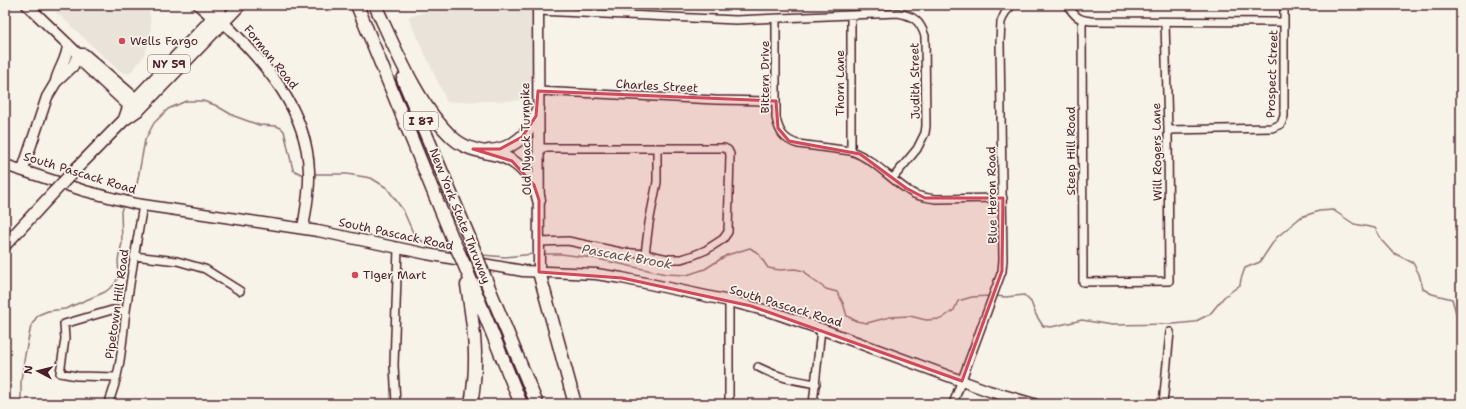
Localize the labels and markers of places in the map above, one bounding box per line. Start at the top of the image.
place label: Wells Fargo [130,33,198,49]
marker: Wells Fargo [117,36,127,46]
place label: Tiger Mart [363,267,426,283]
marker: Tiger Mart [350,270,360,280]

